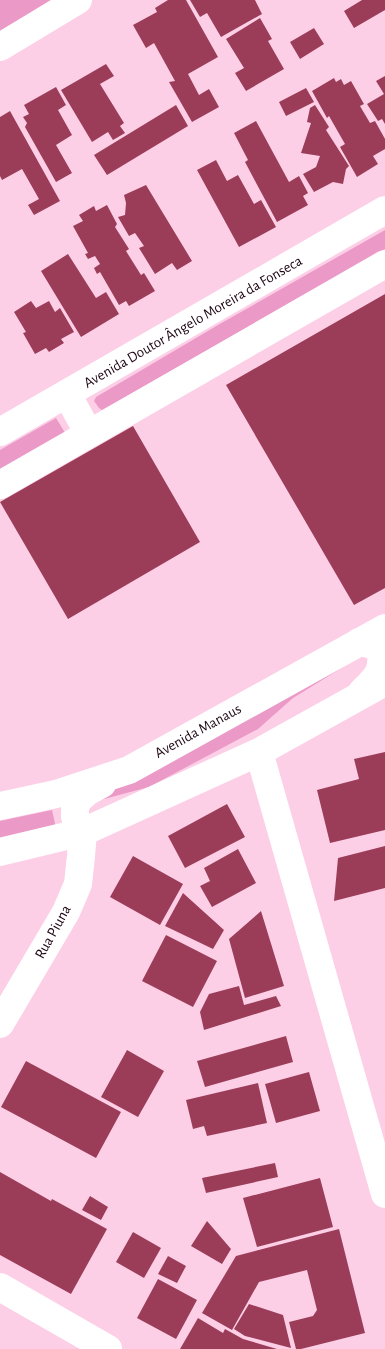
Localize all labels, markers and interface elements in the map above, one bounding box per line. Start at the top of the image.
street label: Avenida Doutor Ângelo Moreira da Fonseca [81,252,305,391]
street label: Avenida Manaus [152,701,244,761]
street label: Rua Piuna [32,903,74,961]

